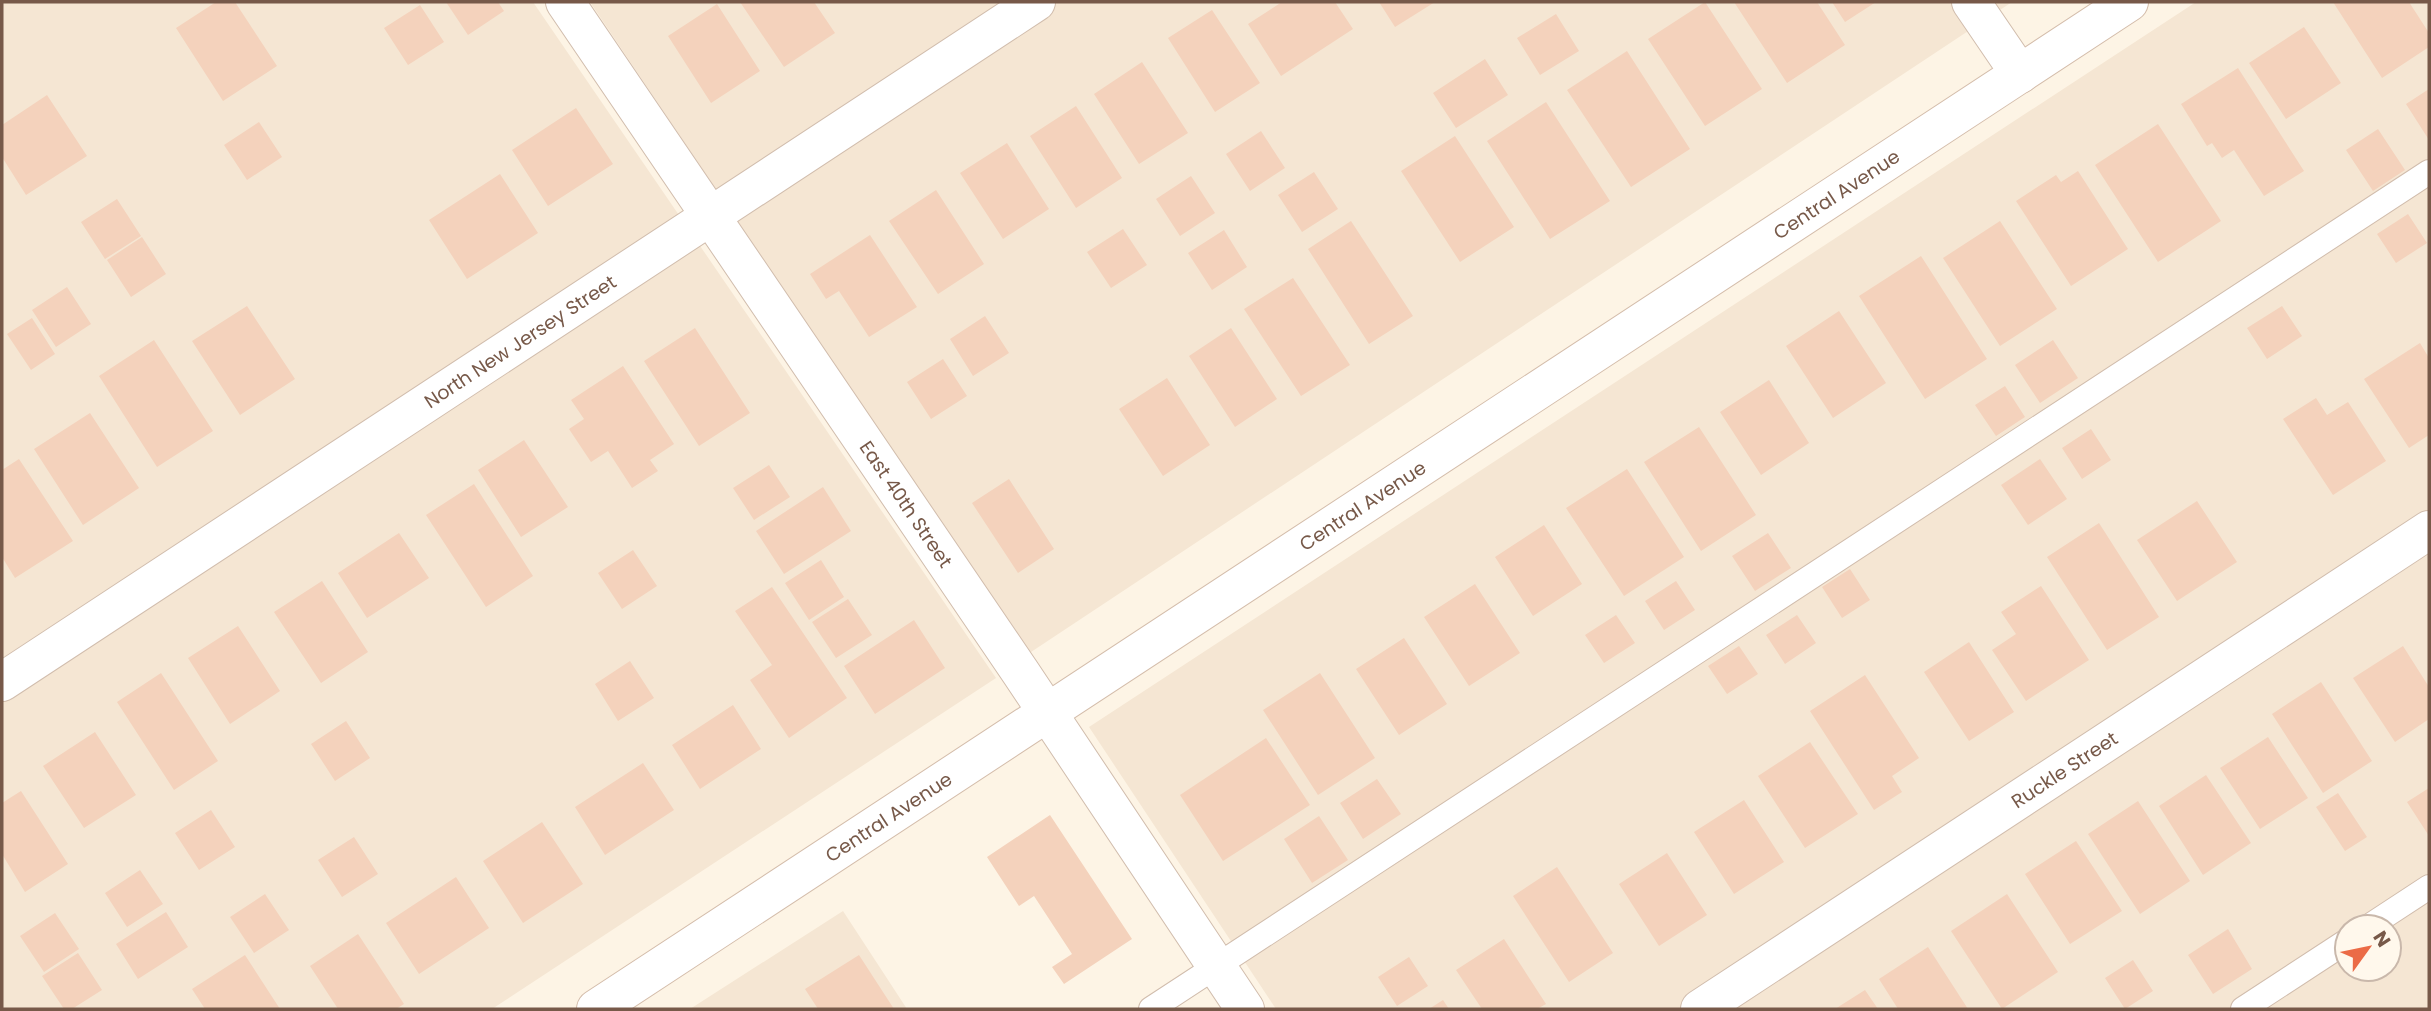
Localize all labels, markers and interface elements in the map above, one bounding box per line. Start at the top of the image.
street label: Central Avenue [1768,143,1905,246]
street label: North New Jersey Street [419,269,622,415]
street label: East 40th Street [853,435,959,573]
street label: Central Avenue [1294,454,1431,558]
street label: Ruckle Street [2006,725,2123,815]
street label: Central Avenue [820,766,958,869]
north arrow [2333,913,2403,983]
text: N [2367,926,2397,952]

